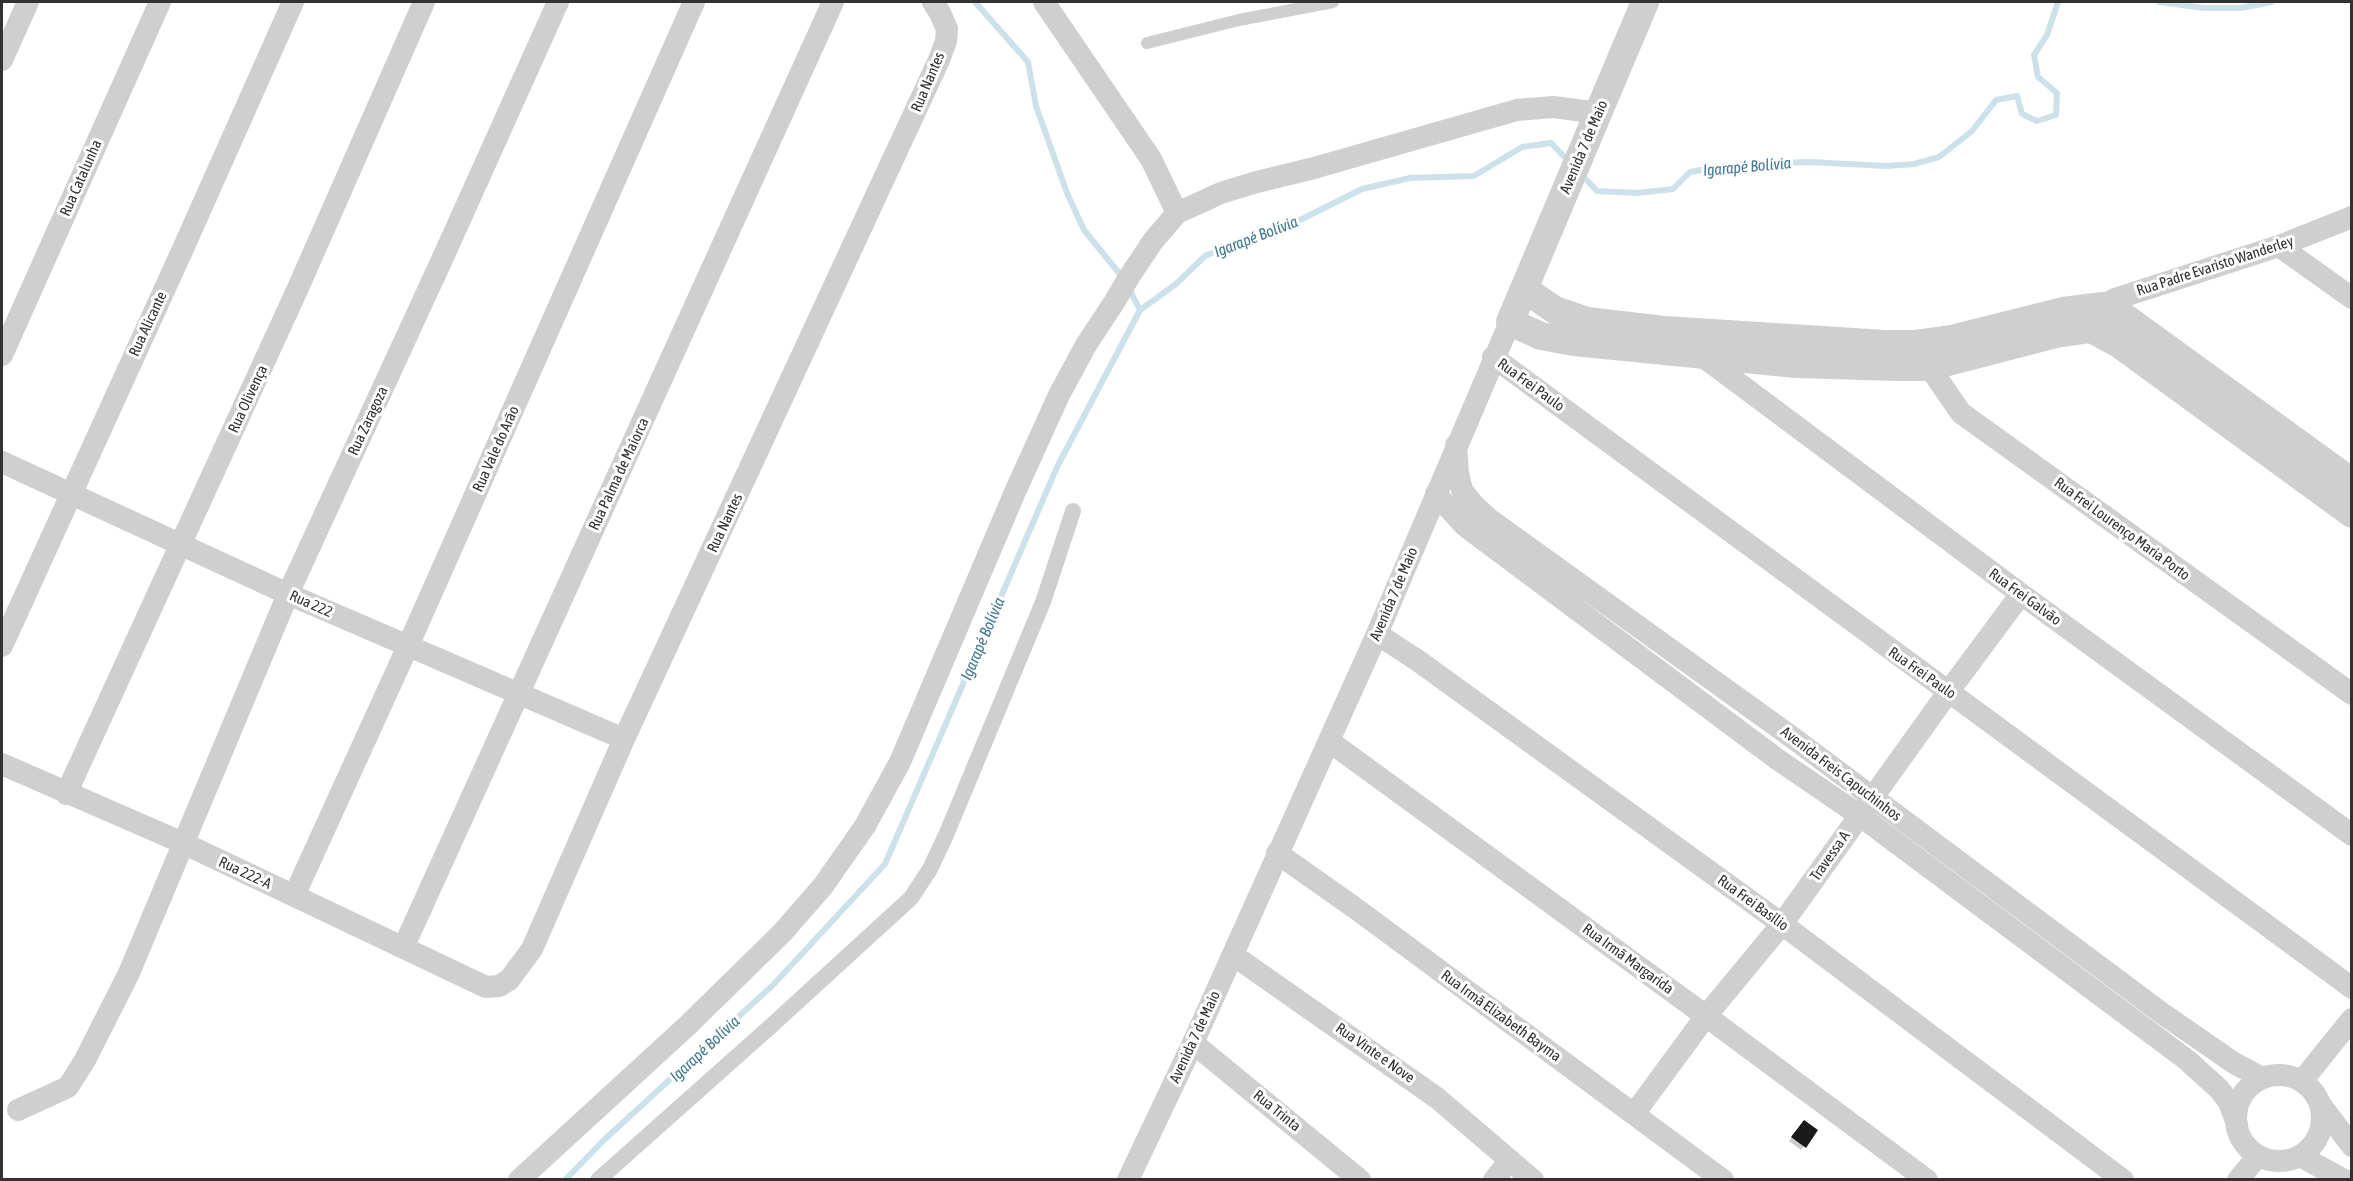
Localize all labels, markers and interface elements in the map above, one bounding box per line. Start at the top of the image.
street label: Rua Nantes [907,49,949,115]
street label: Avenida 7 de Maio [1556,98,1612,196]
street label: Rua Catalunha [56,137,106,219]
water label: Igarapé Bolívia [1702,154,1792,180]
water label: Igarapé Bolívia [1211,212,1301,262]
street label: Rua Padre Evaristo Wanderley [2134,232,2296,300]
street label: Rua Alicante [125,289,171,359]
street label: Rua Frei Paulo [1494,355,1568,415]
street label: Rua Olivença [225,362,271,436]
street label: Rua Zaragoza [344,384,392,458]
street label: Rua Vale do Arão [469,403,523,495]
street label: Rua Palma de Maiorca [585,415,653,533]
street label: Rua Frei Lourenço Maria Porto [2051,474,2193,584]
street label: Rua Nantes [703,491,747,555]
street label: Avenida 7 de Maio [1366,545,1422,643]
street label: Rua Frei Galvão [1985,565,2065,629]
street label: Rua 222 [287,587,335,621]
water label: Igarapé Bolívia [957,595,1009,683]
street label: Rua Frei Paulo [1885,643,1959,703]
street label: Avenida Freis Capuchinhos [1777,723,1905,825]
street label: Travessa A [1806,828,1854,884]
street label: Rua 222-A [216,853,274,893]
street label: Rua Frei Basílio [1714,871,1792,935]
street label: Rua Irmã Margarida [1579,920,1677,998]
street label: Rua Irmã Elizabeth Bayma [1438,966,1564,1066]
street label: Avenida 7 de Maio [1166,988,1224,1086]
water label: Igarapé Bolívia [666,1012,744,1086]
street label: Rua Vinte e Nove [1332,1019,1418,1087]
street label: Rua Trinta [1250,1086,1304,1136]

